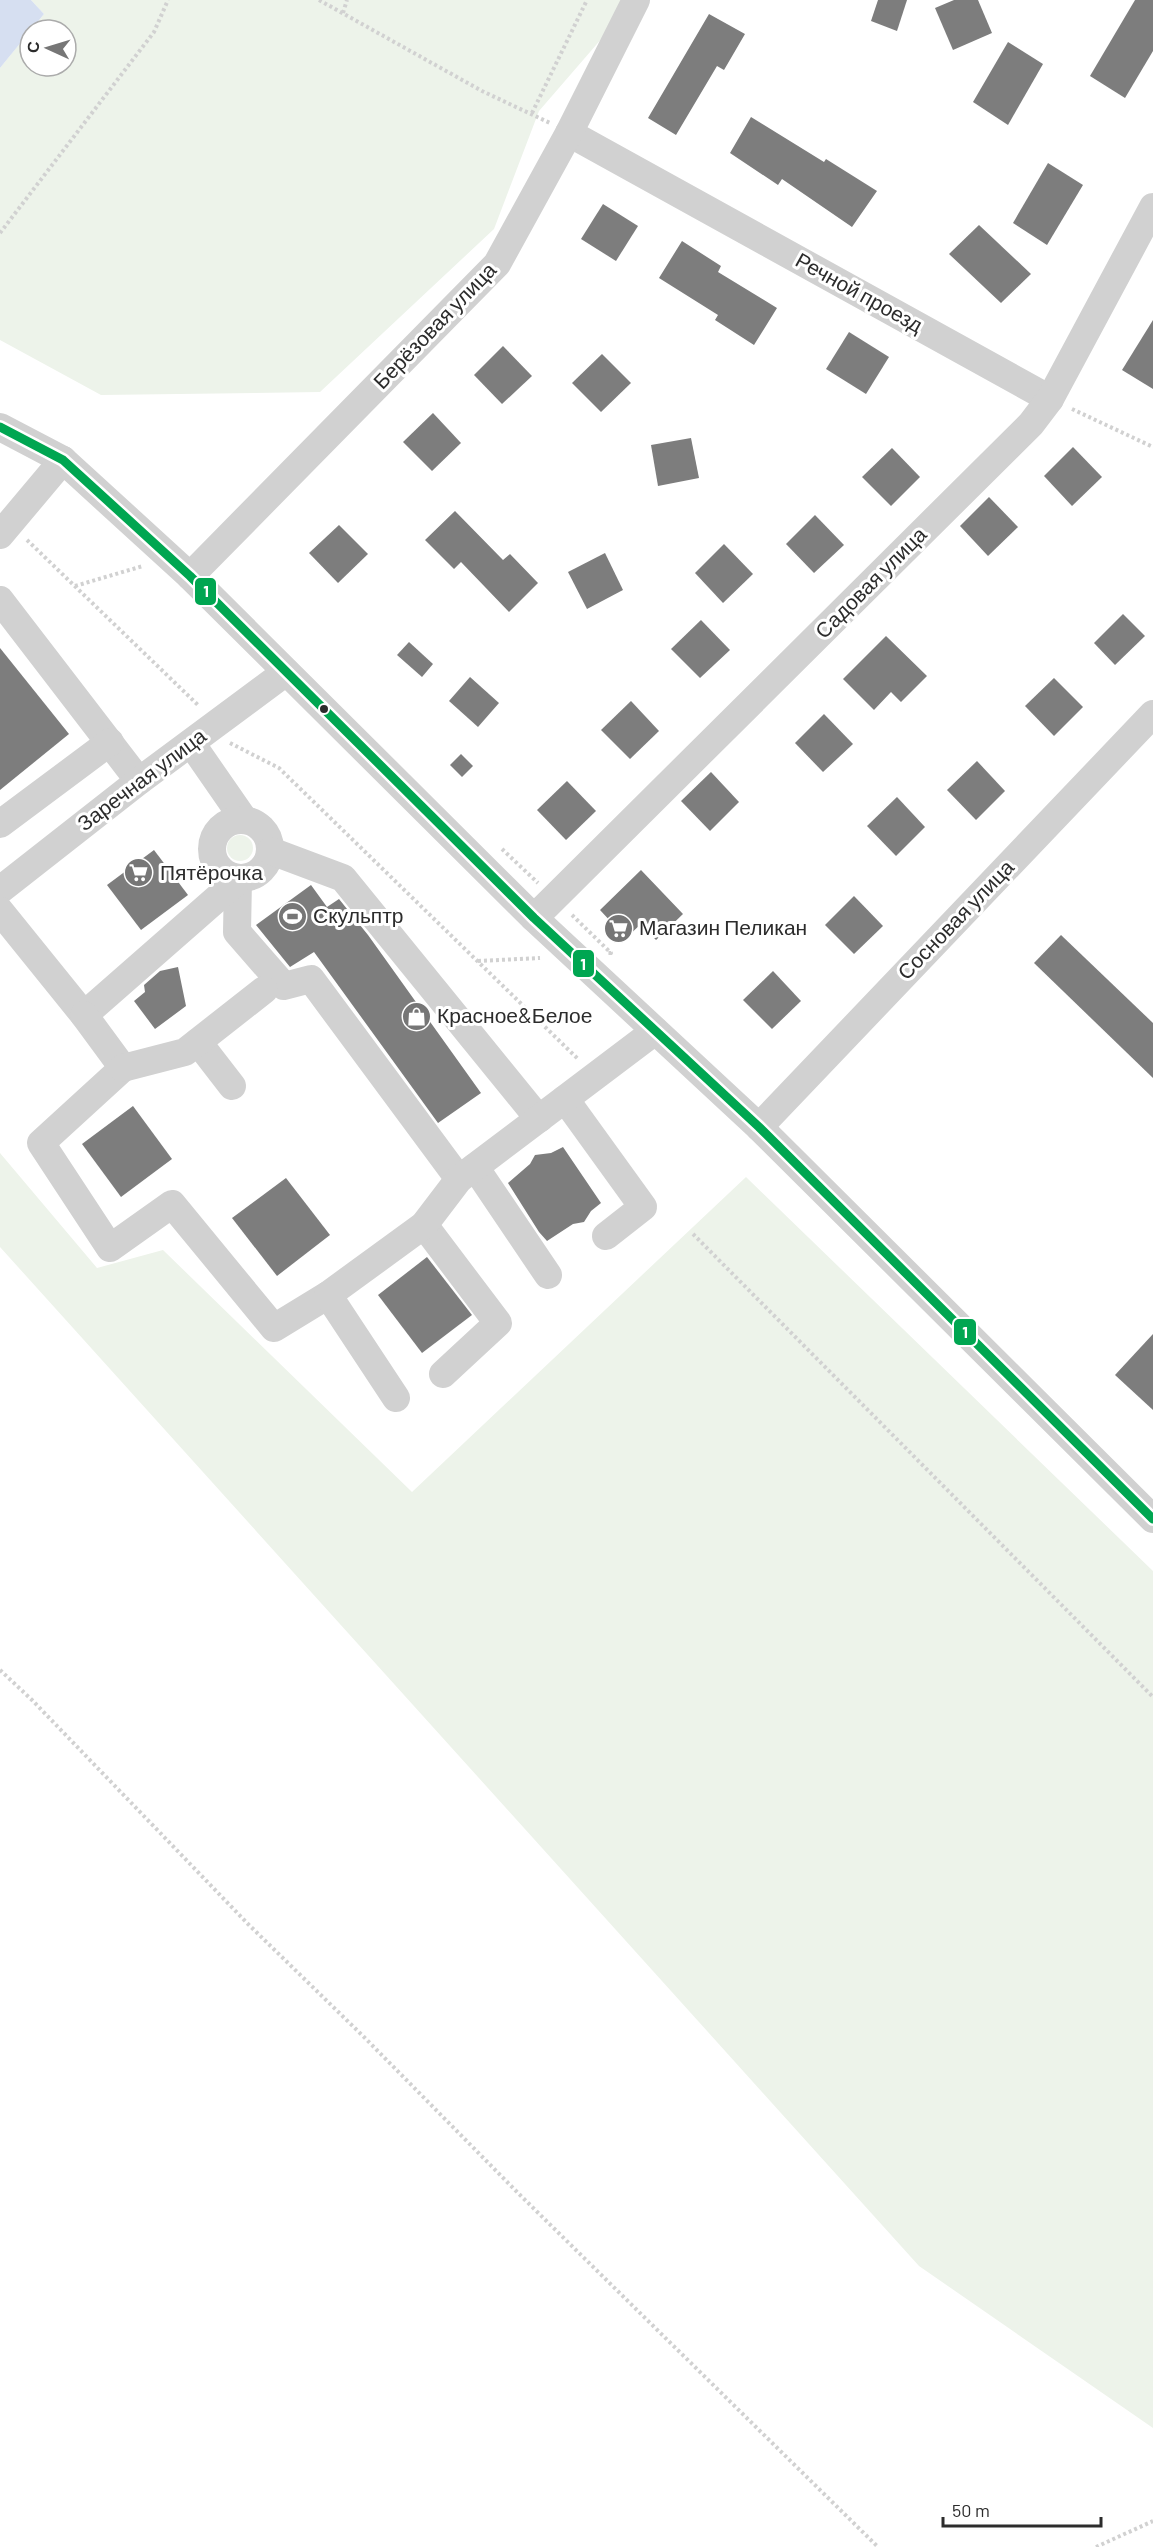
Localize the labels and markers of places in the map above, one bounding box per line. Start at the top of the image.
unlabelled marker [318,703,330,715]
supermarket icon: Пятёрочка [123,857,155,889]
place label: Пятёрочка [160,859,263,884]
sports icon: Скульптр [276,900,308,932]
place label: Скульптр [313,902,404,927]
supermarket icon: Магазин Пеликан [602,912,634,944]
place label: Магазин Пеликан [639,914,807,939]
shop icon: Красное&Белое [400,1000,432,1032]
place label: Красное&Белое [437,1002,592,1027]

